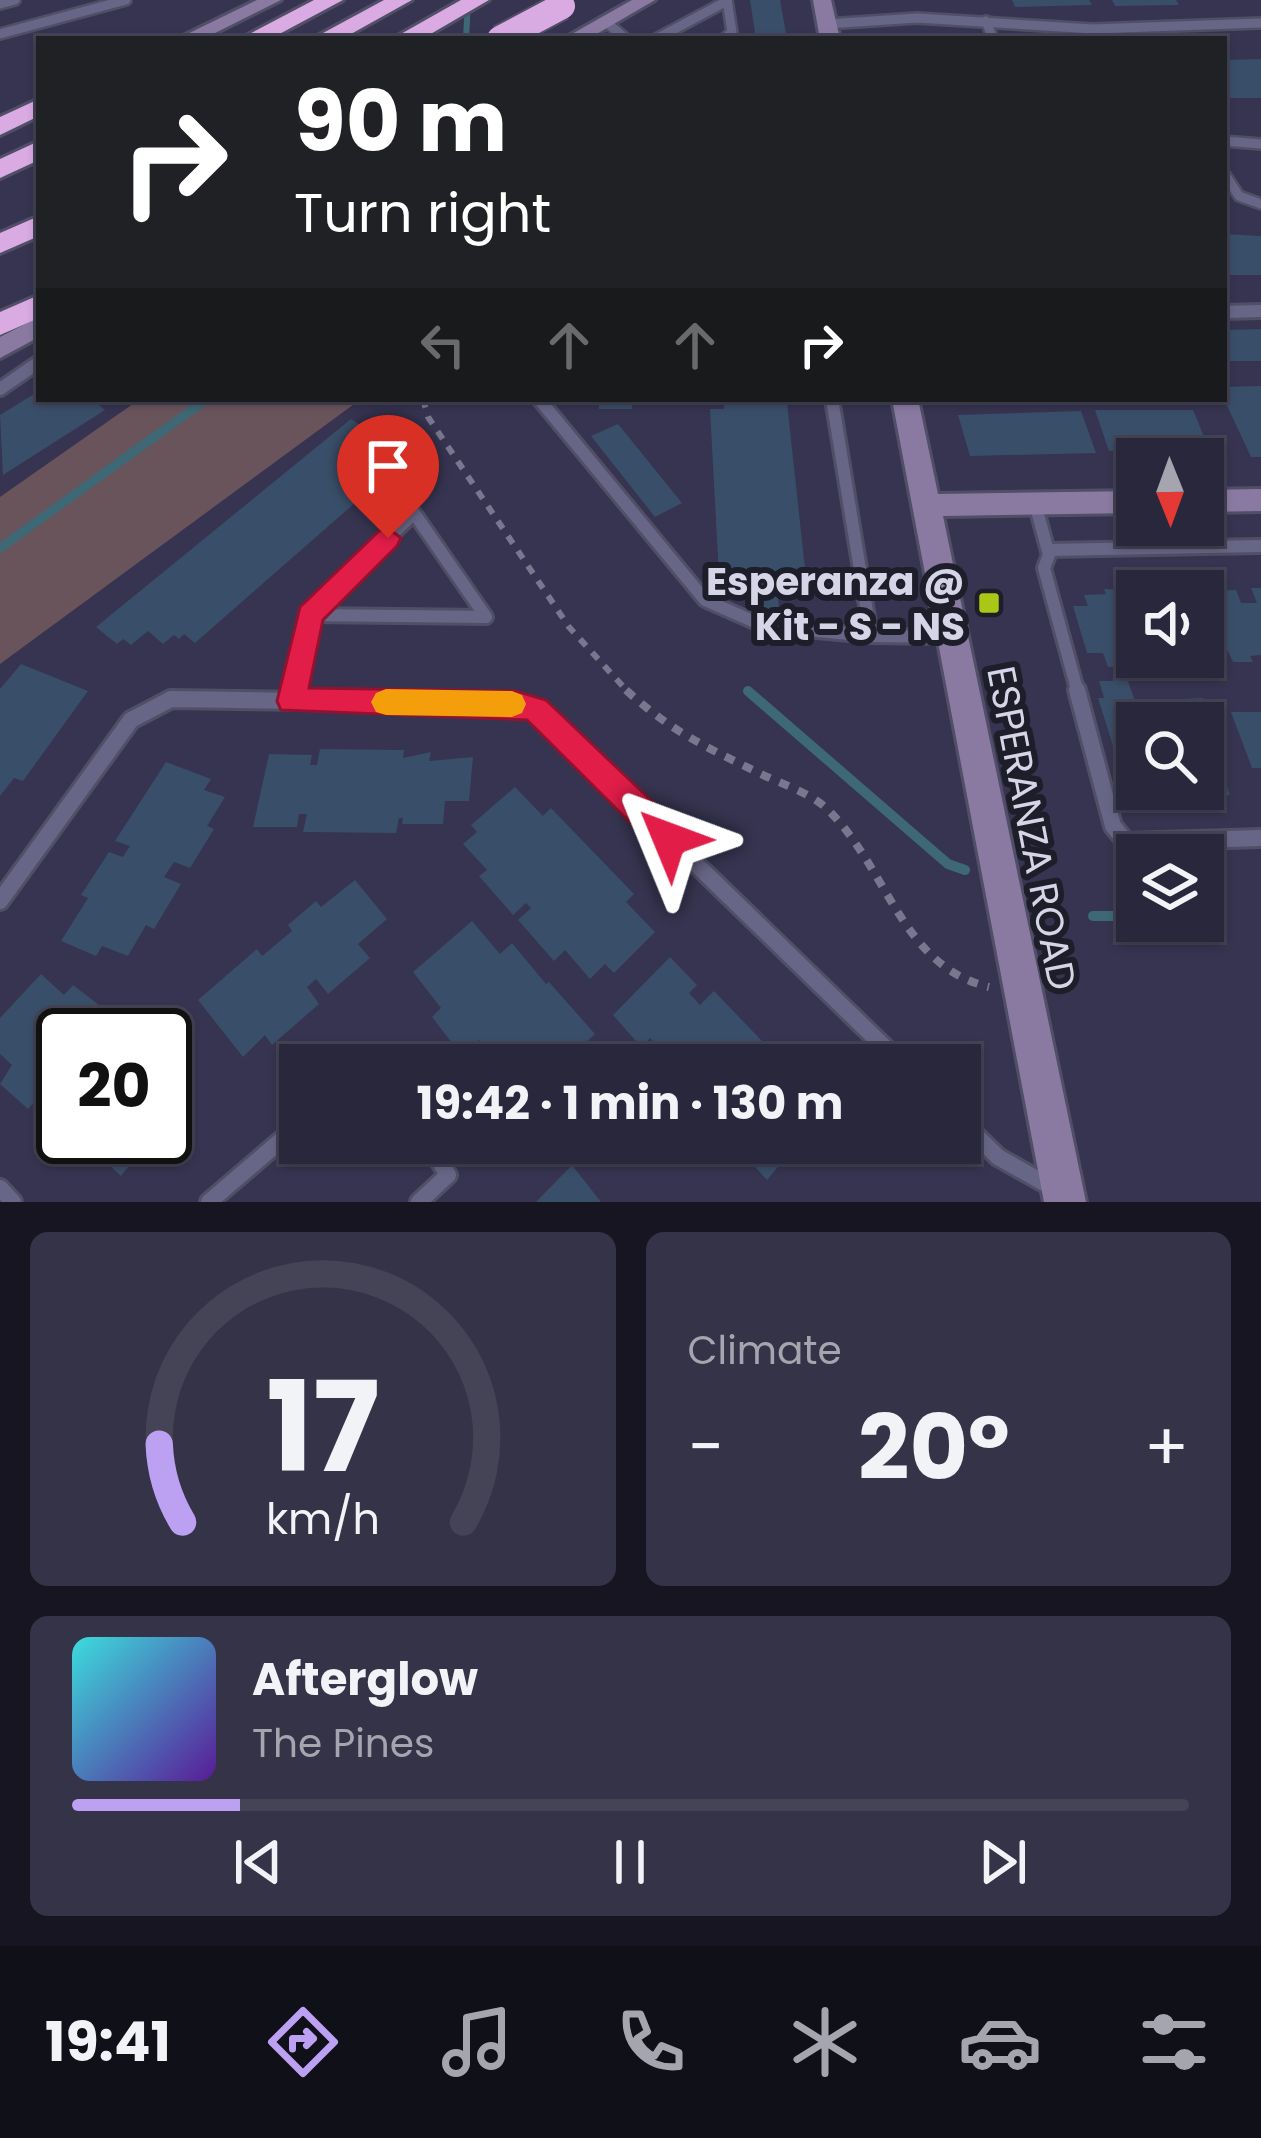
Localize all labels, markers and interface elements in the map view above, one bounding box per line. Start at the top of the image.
text: 90 m [294,63,507,180]
icon: right [96,84,252,240]
text: Turn right [294,175,551,251]
icon: left [410,312,476,378]
icon: ahead [536,312,602,378]
icon: ahead [662,312,728,378]
icon: right [788,312,854,378]
pin [337,415,439,538]
icon: arrive [355,433,421,499]
north arrow [1116,438,1224,546]
map controls [1116,438,1224,942]
place label: Esperanza @ Kit - S - NS [706,554,965,654]
button: sound [1116,570,1224,678]
marker: Esperanza @ Kit - S - NS [976,590,1002,616]
street label: ESPERANZA ROAD [973,661,1090,995]
button: search [1116,702,1224,810]
position arrow [606,776,732,902]
button: layers [1116,834,1224,942]
speed limit sign: 20 [36,1008,192,1164]
text: 19:42 · 1 min · 130 m [416,1072,844,1135]
text: Climate [688,1323,842,1378]
text: 17 [266,1340,380,1515]
text: 20° [858,1384,1010,1511]
text: − [688,1401,724,1493]
text: + [1144,1401,1189,1493]
text: km/h [266,1489,380,1549]
text: Afterglow [252,1648,478,1711]
text: The Pines [252,1716,434,1771]
icon: previous [225,1829,291,1895]
icon: pause [597,1829,663,1895]
icon: next [970,1829,1036,1895]
icon: directions [261,2000,345,2084]
icon: music [435,2000,519,2084]
icon: phone [609,2000,693,2084]
icon: climate [783,2000,867,2084]
icon: car [958,2000,1042,2084]
icon: filters [1132,2000,1216,2084]
text: 19:41 [45,2004,171,2080]

